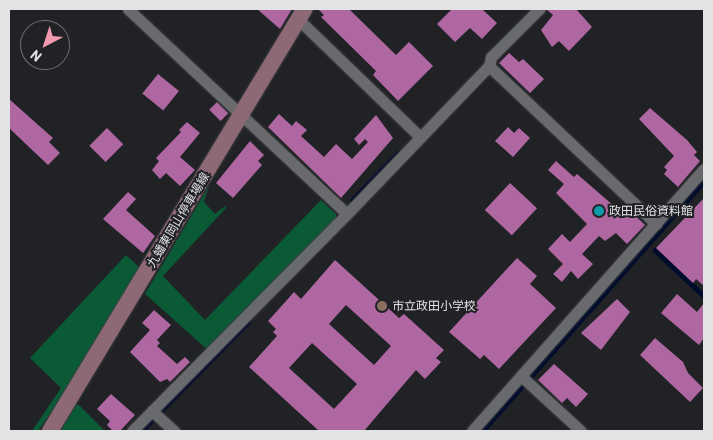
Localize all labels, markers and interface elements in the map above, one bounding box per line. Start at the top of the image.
north arrow [20,20,70,70]
text: N [27,47,45,66]
street label: 九蟠東岡山停車場線 [144,170,212,270]
place label: 政田民俗資料館 [609,204,693,218]
marker: 政田民俗資料館 [593,205,605,217]
place label: 市立政田小学校 [392,299,476,313]
marker: 市立政田小学校 [376,300,388,312]

